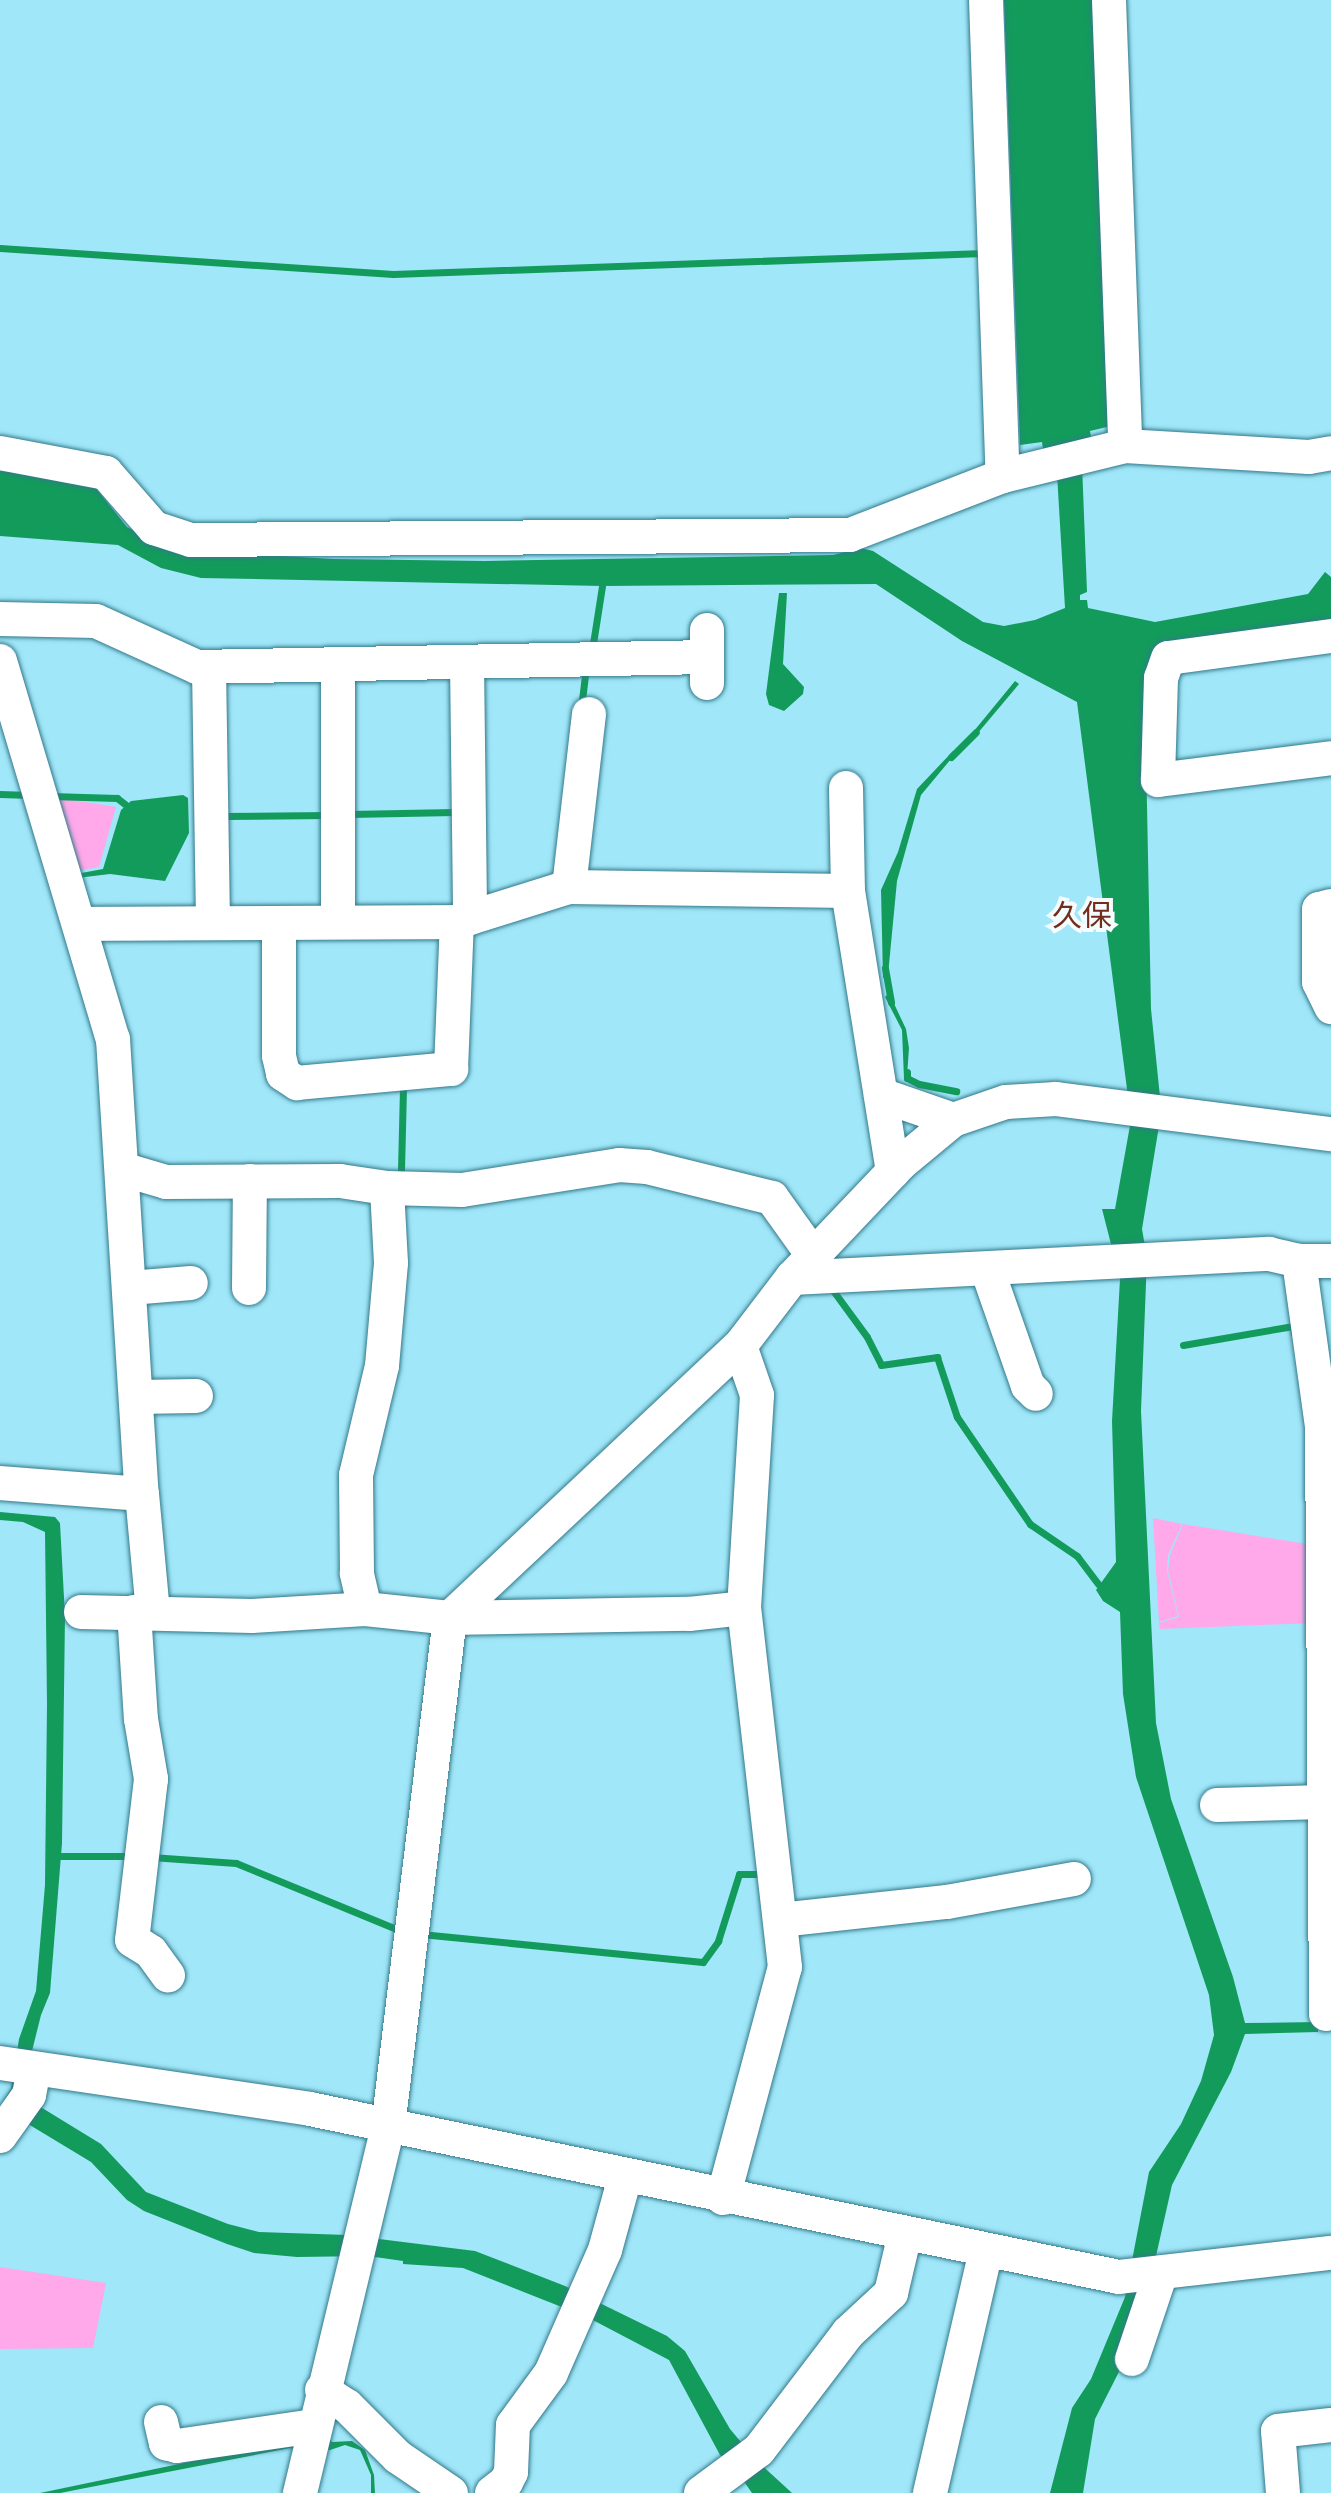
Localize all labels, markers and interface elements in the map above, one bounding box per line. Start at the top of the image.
district label: 久保 [1052,898,1112,934]

